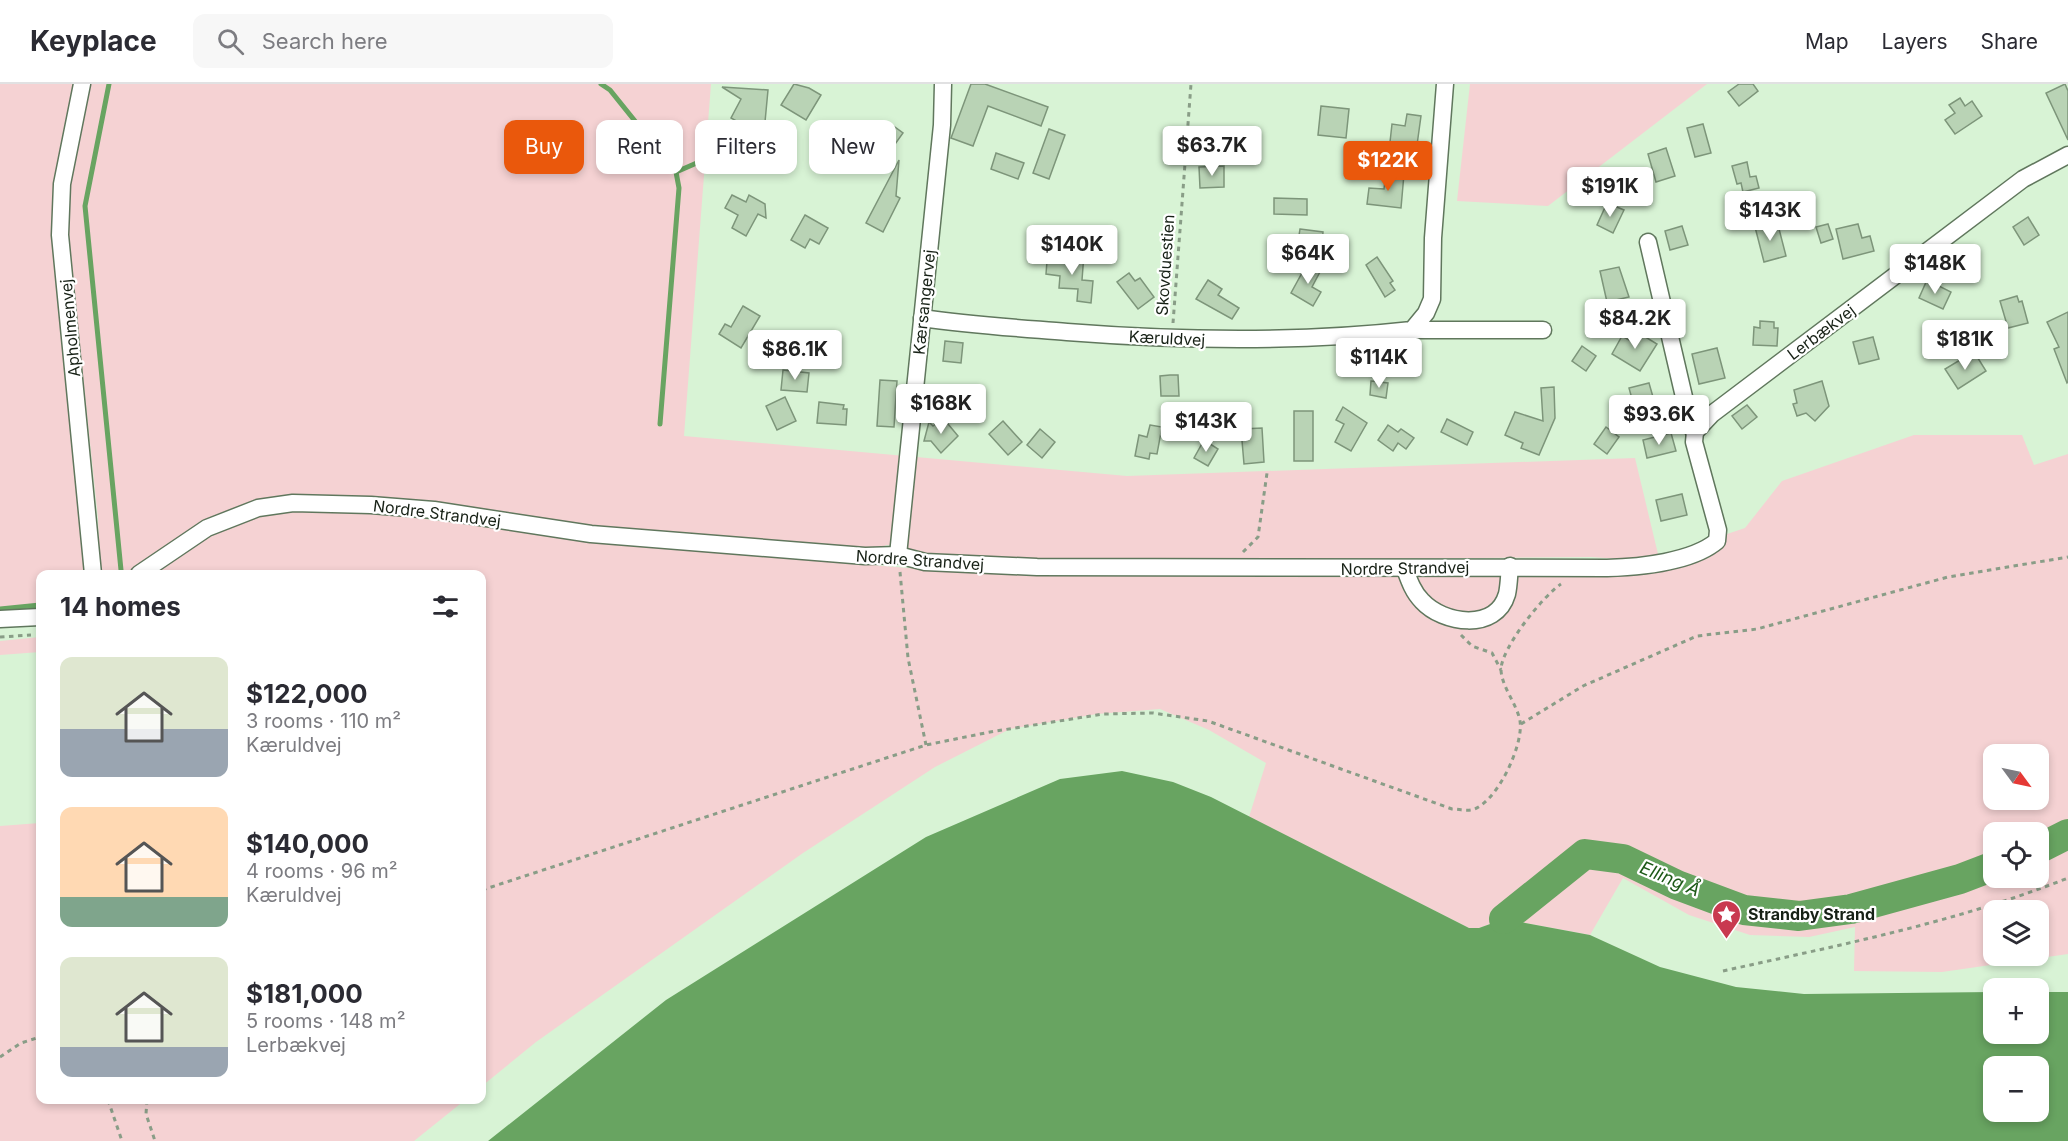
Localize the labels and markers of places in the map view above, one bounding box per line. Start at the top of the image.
pin: $63.7K [1163,126,1261,177]
pin: $122K [1346,141,1430,192]
pin: $191K [1568,167,1652,218]
pin: $143K [1728,191,1812,242]
pin: $140K [1030,225,1114,276]
pin: $64K [1272,234,1344,285]
pin: $148K [1893,244,1977,295]
pin: $84.2K [1586,299,1684,350]
pin: $181K [1923,320,2007,371]
pin: $86.1K [746,330,844,381]
pin: $114K [1337,338,1421,389]
pin: $168K [899,384,983,435]
pin: $93.6K [1610,395,1708,446]
pin: $143K [1164,402,1248,453]
place icon: Strandby Strand [1711,898,1743,940]
place label: Strandby Strand [1748,904,1875,924]

